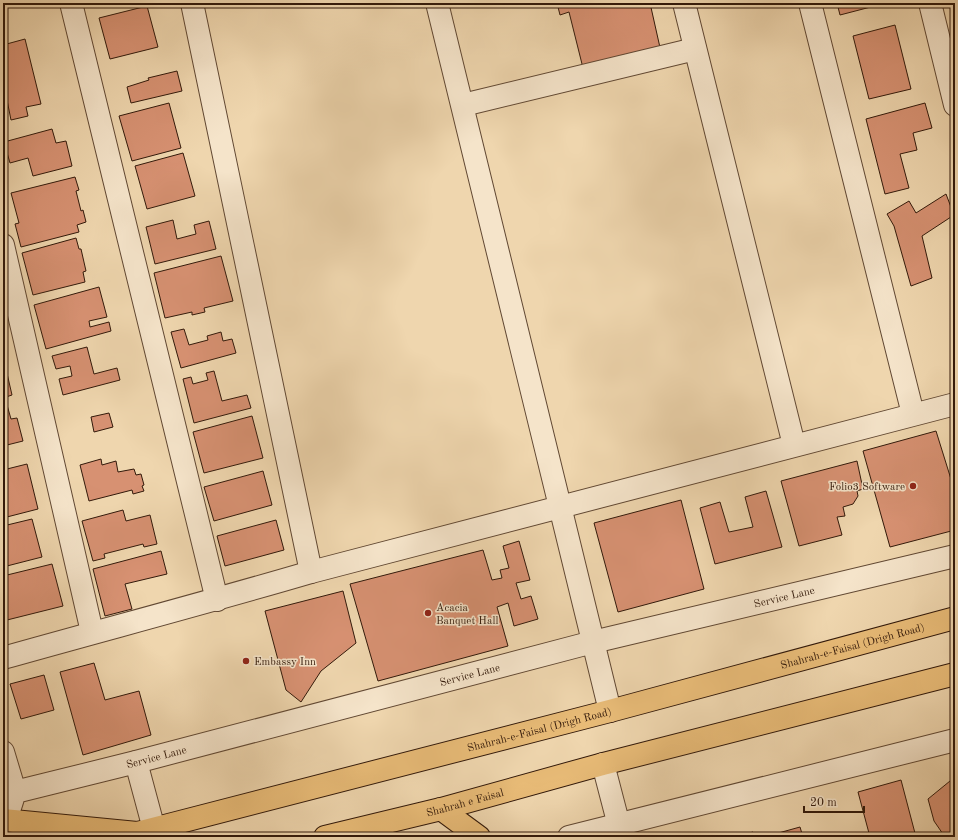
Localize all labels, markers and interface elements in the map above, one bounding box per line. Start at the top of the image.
marker: Folio3 Software [908,481,918,491]
place label: Folio3 Software [829,482,905,493]
street label: Service Lane [753,586,816,611]
place label: Acacia Banquet Hall [436,603,498,627]
marker: Acacia Banquet Hall [423,608,433,618]
street label: Shahrah-e-Faisal (Drigh Road) [780,622,926,672]
marker: Embassy Inn [241,656,251,666]
place label: Embassy Inn [254,657,316,668]
street label: Service Lane [439,663,501,689]
street label: Shahrah-e-Faisal (Drigh Road) [466,707,613,755]
street label: Service Lane [125,745,188,771]
street label: Shahrah e Faisal [425,788,505,819]
scale bar [804,788,864,814]
text: 20 m [810,797,837,809]

